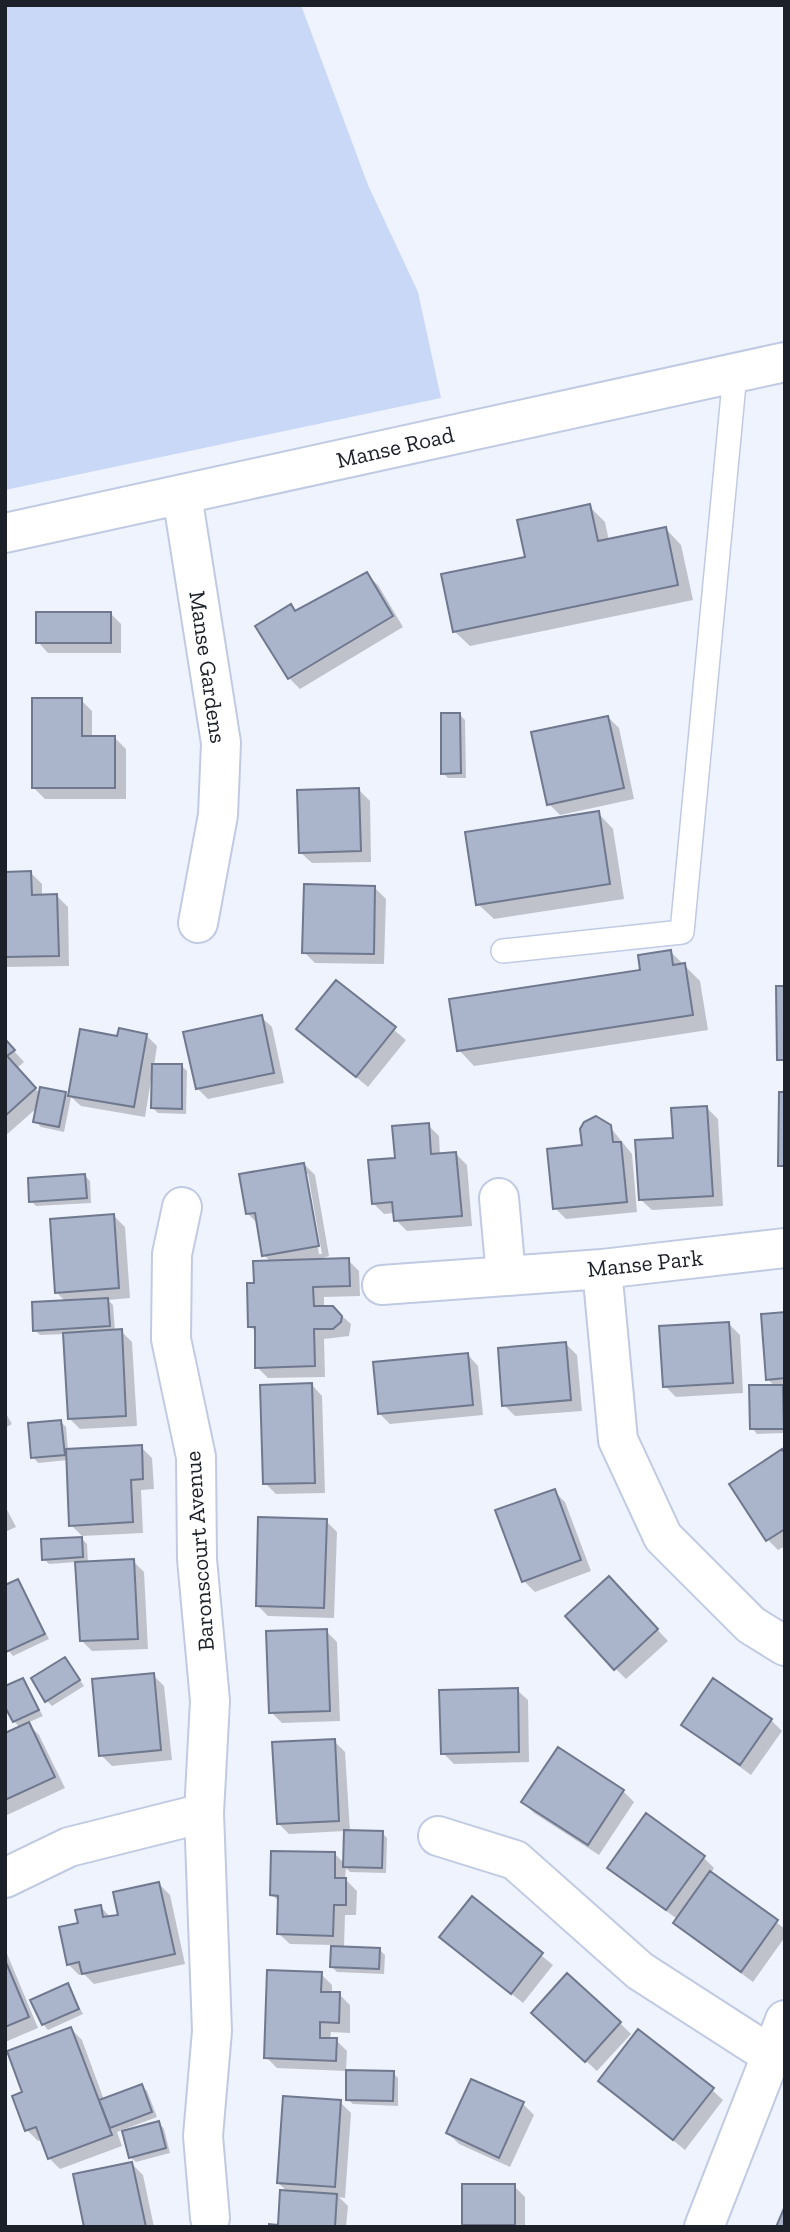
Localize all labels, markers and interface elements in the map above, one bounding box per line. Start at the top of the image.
street label: Manse Road [333,420,457,474]
street label: Manse Gardens [183,589,233,745]
street label: Manse Park [586,1243,704,1283]
street label: Baronscourt Avenue [178,1450,220,1652]

